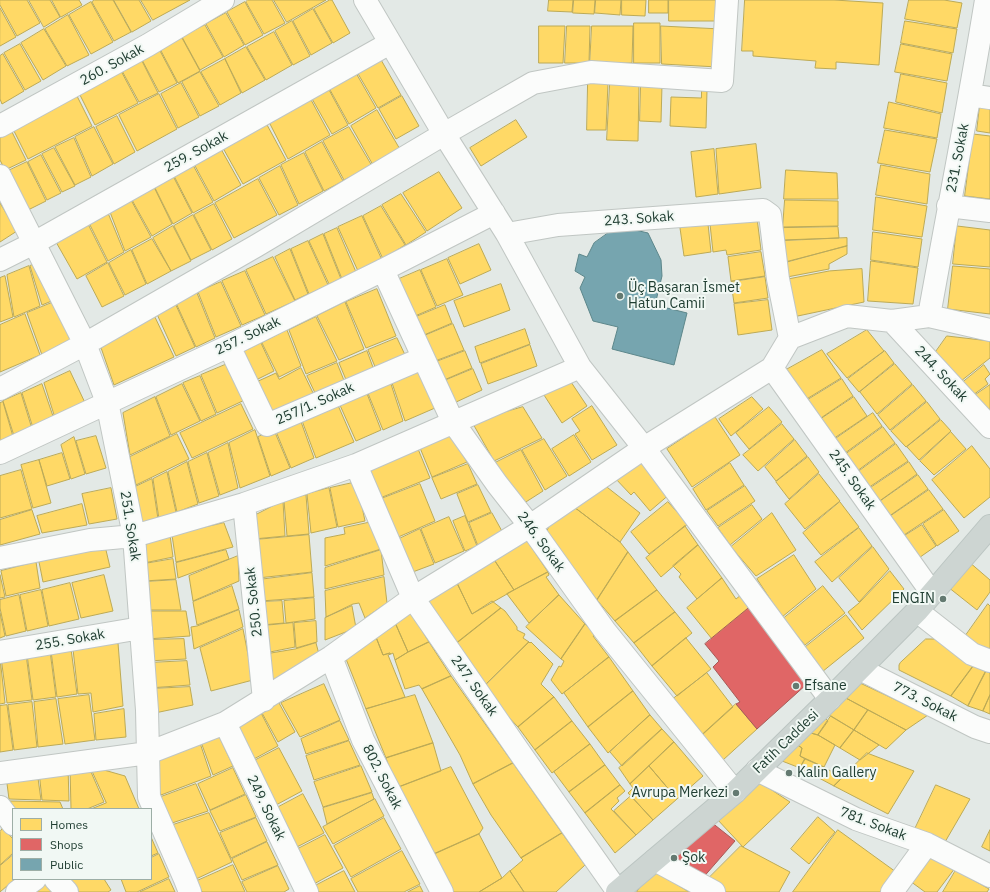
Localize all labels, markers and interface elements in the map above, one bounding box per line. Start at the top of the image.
street label: 260. Sokak [77,41,147,89]
street label: 231. Sokak [943,122,973,194]
street label: 259. Sokak [161,128,231,176]
street label: 243. Sokak [603,208,675,230]
place label: Üç Başaran İsmet Hatun Camii [628,280,740,312]
marker: Üç Başaran İsmet Hatun Camii [615,291,625,301]
street label: 257. Sokak [213,313,283,359]
street label: 244. Sokak [911,343,971,405]
street label: 257/1. Sokak [273,379,357,429]
street label: 245. Sokak [825,446,879,514]
street label: 251. Sokak [116,490,144,562]
street label: 246. Sokak [514,509,568,575]
street label: 250. Sokak [242,566,266,638]
place label: ENGIN [892,591,935,607]
marker: ENGIN [938,594,948,604]
street label: 255. Sokak [34,626,106,654]
street label: 247. Sokak [447,652,501,720]
place label: Efsane [804,678,847,694]
street label: 773. Sokak [890,679,960,725]
marker: Efsane [791,681,801,691]
street label: Fatih Caddesi [750,706,822,778]
street label: 802. Sokak [359,742,405,812]
place label: Kalin Gallery [797,765,876,781]
marker: Kalin Gallery [784,768,794,778]
street label: 249. Sokak [243,773,289,843]
place label: Avrupa Merkezi [631,785,728,801]
marker: Avrupa Merkezi [731,788,741,798]
street label: 781. Sokak [837,804,909,844]
legend [12,808,152,880]
text: Homes [50,817,88,832]
text: Shops [50,837,83,852]
place label: Şok [682,850,705,866]
marker: Şok [669,853,679,863]
text: Public [50,857,83,872]

